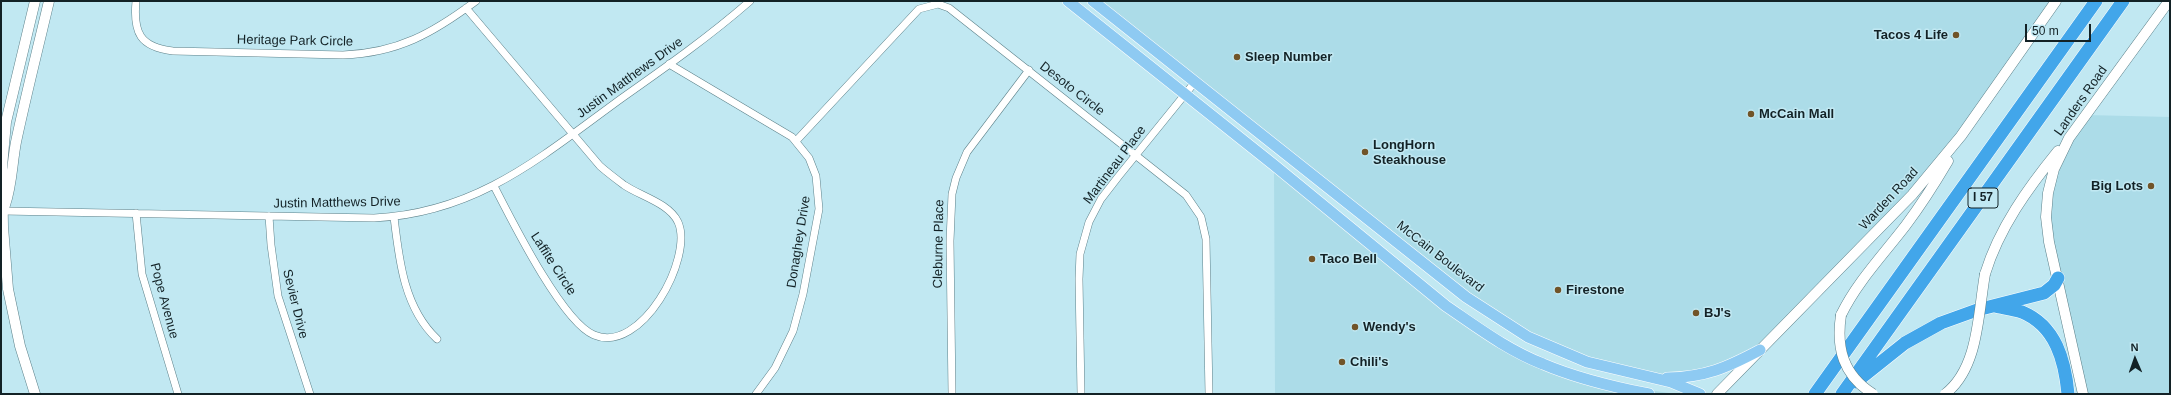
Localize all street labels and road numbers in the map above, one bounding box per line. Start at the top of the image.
street label: Heritage Park Circle [237,32,353,50]
street label: Justin Matthews Drive [574,34,686,122]
street label: Desoto Circle [1036,59,1108,119]
street label: Landers Road [2051,63,2111,139]
street label: Martineau Place [1081,123,1149,207]
street label: Warden Road [1856,165,1922,233]
road number: I 57 [1968,188,1998,208]
street label: Justin Matthews Drive [273,194,401,212]
street label: Donaghey Drive [784,195,814,289]
street label: Cleburne Place [930,199,948,289]
street label: McCain Boulevard [1393,218,1487,296]
street label: Laffite Circle [527,230,579,298]
street label: Pope Avenue [146,261,182,341]
street label: Sevier Drive [279,268,311,340]

